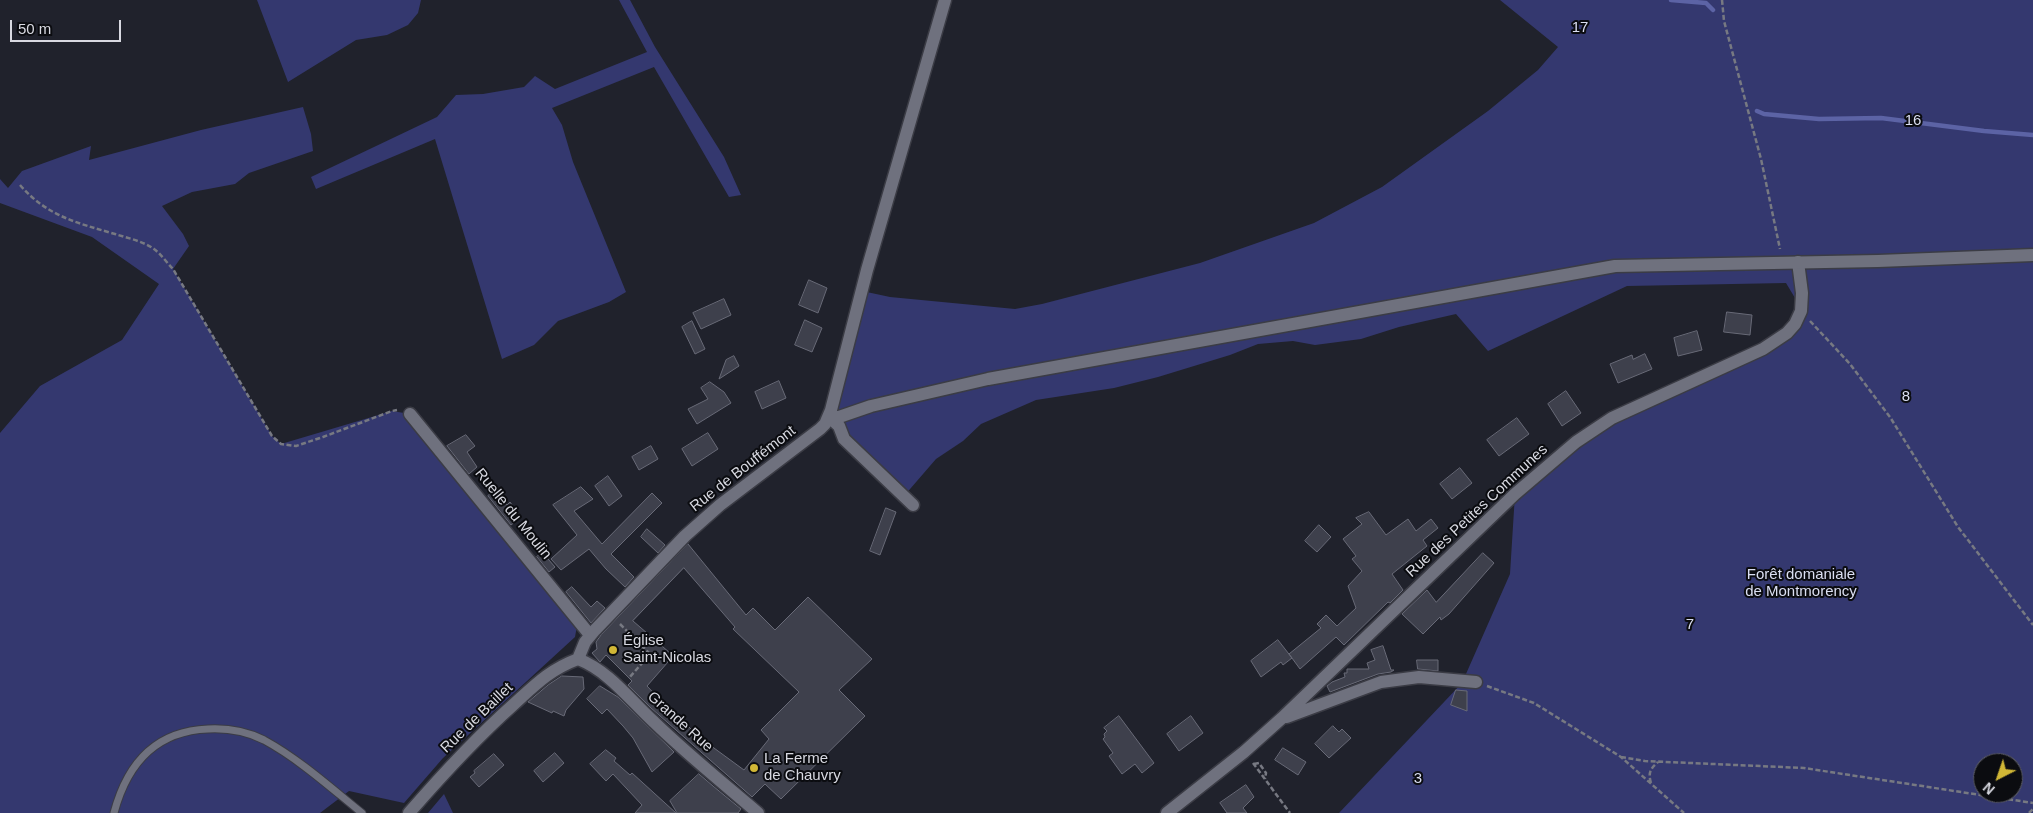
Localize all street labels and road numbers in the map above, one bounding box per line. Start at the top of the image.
street label: Rue de Bouffémont [687,422,799,516]
street label: Rue des Petites Communes [1403,441,1551,581]
street label: Ruelle du Moulin [471,465,555,563]
street label: Rue de Baillet [437,679,517,757]
street label: Grande Rue [644,688,716,756]

